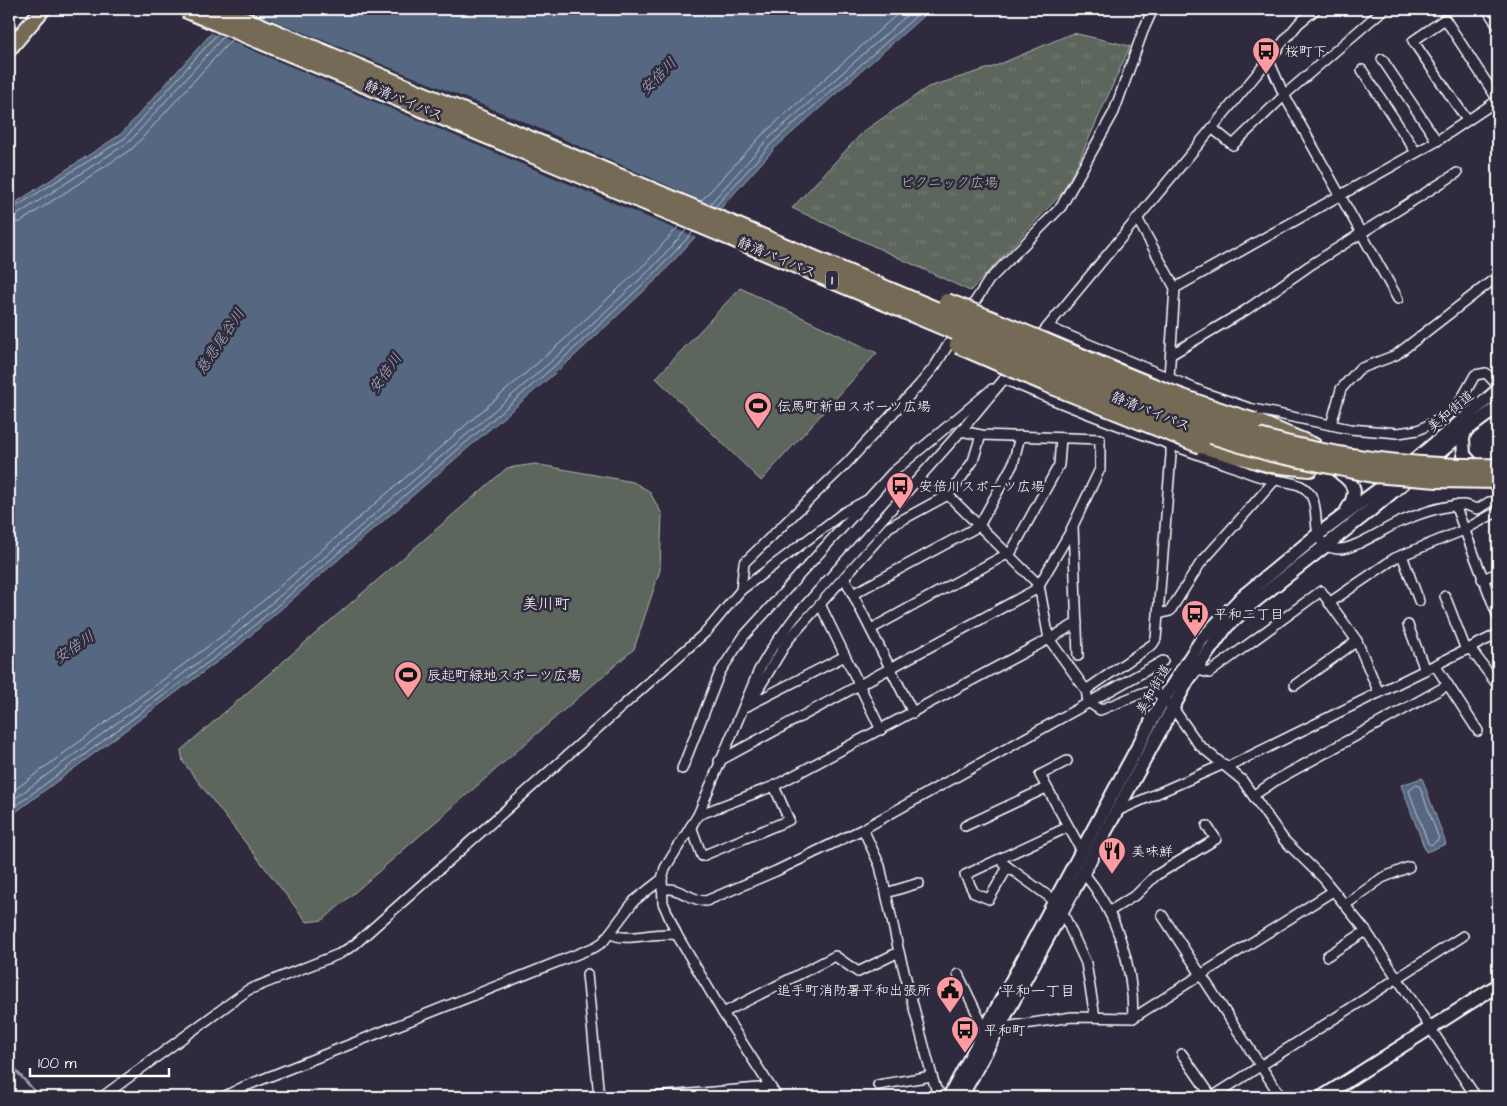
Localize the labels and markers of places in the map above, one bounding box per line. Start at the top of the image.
bus stop icon: 桜町下 [1251,36,1281,75]
place label: 桜町下 [1285,42,1327,62]
sports icon: 伝馬町新田スポーツ広場 [743,391,773,430]
place label: 伝馬町新田スポーツ広場 [777,397,931,417]
bus stop icon: 安倍川スポーツ広場 [885,471,915,510]
place label: 安倍川スポーツ広場 [919,477,1045,497]
bus stop icon: 平和二丁目 [1180,599,1210,638]
place label: 平和二丁目 [1214,605,1284,625]
sports icon: 辰起町緑地スポーツ広場 [393,660,423,699]
place label: 辰起町緑地スポーツ広場 [427,666,581,686]
restaurant icon: 美味鮮 [1097,836,1127,875]
place label: 美味鮮 [1131,842,1173,862]
public building icon: 追手町消防署平和出張所 [935,975,965,1014]
place label: 追手町消防署平和出張所 [777,981,931,1001]
bus stop icon: 平和町 [950,1015,980,1054]
place label: 平和町 [984,1021,1026,1041]

